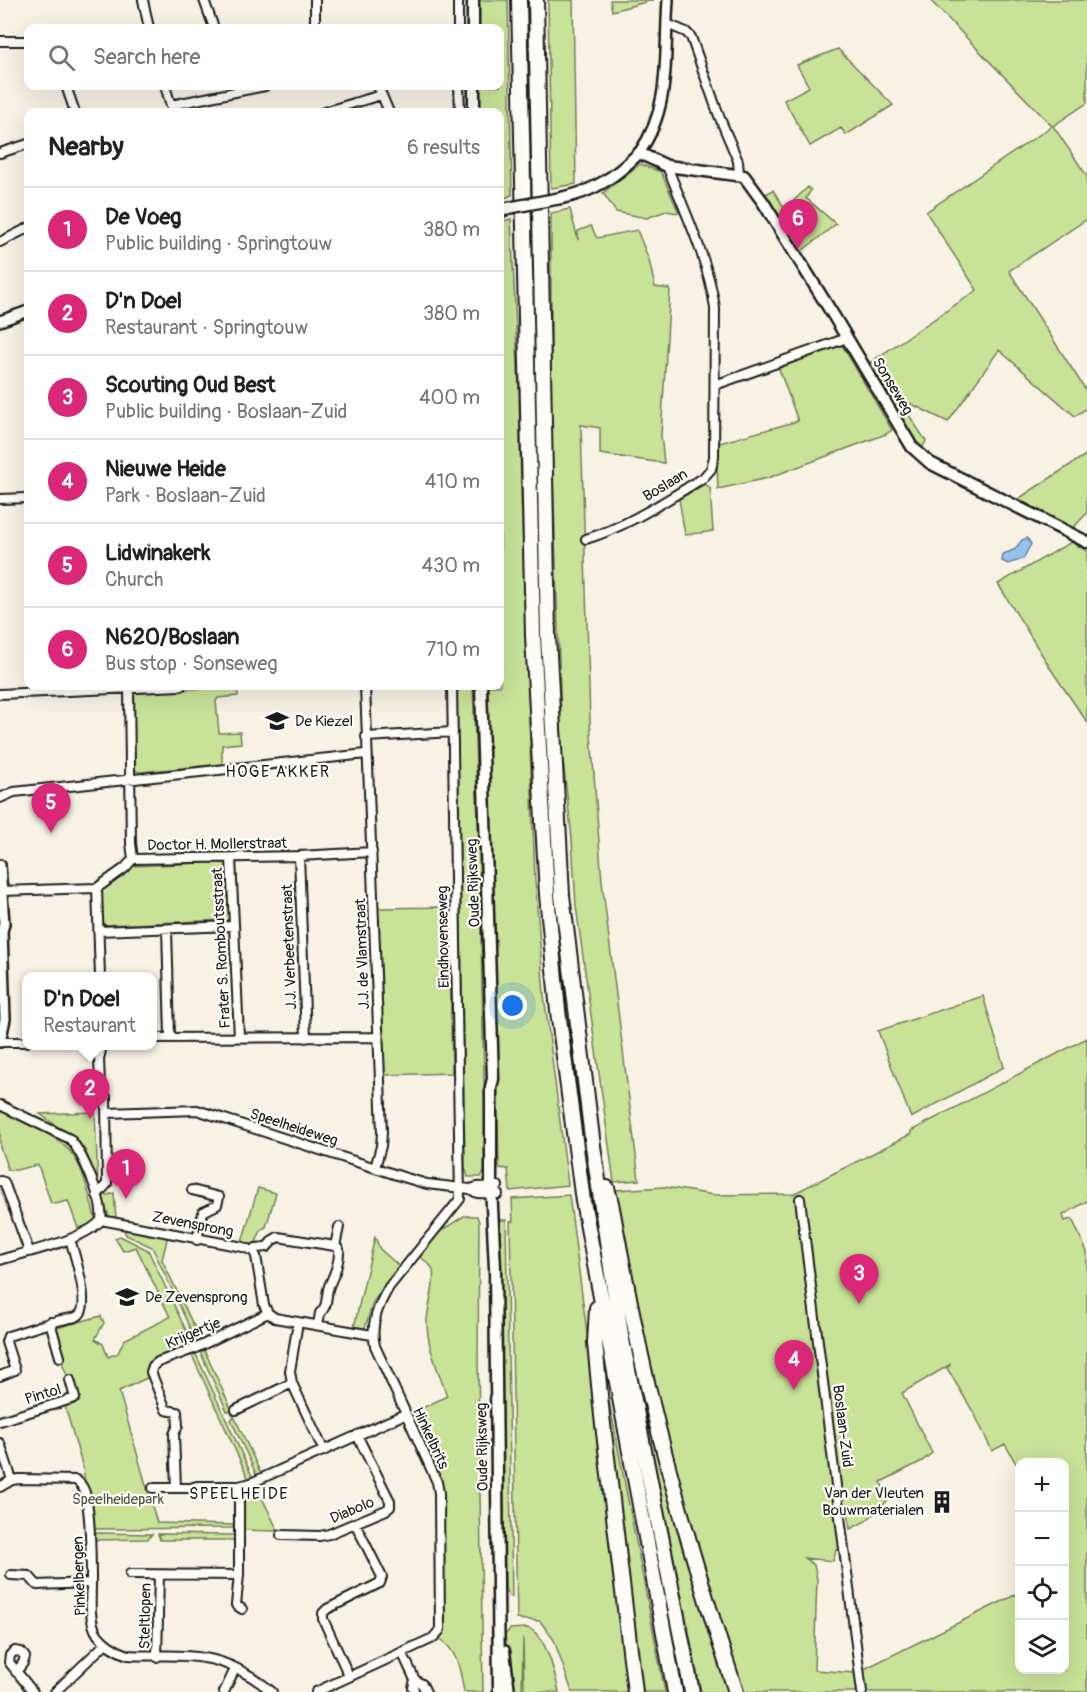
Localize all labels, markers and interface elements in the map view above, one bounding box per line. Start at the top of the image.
search box [24,24,504,90]
icon: search [45,41,78,74]
text: Search here [93,43,200,71]
text: Nearby [48,131,124,163]
text: 6 results [407,135,480,160]
pin: 6 [778,200,818,249]
text: De Voeg [105,203,181,231]
text: 1 [64,217,71,242]
text: 380 m [423,217,480,242]
text: Public building · Springtouw [105,231,332,256]
text: D'n Doel [105,287,182,315]
text: 2 [62,301,73,326]
text: 380 m [423,301,480,326]
text: Restaurant · Springtouw [105,315,308,340]
street label: Sonseweg [868,354,917,419]
text: Scouting Oud Best [105,371,275,399]
text: 3 [62,385,73,410]
text: 400 m [419,385,480,410]
text: Public building · Boslaan-Zuid [105,399,347,424]
text: Nieuwe Heide [105,455,226,483]
street label: Boslaan [639,465,691,506]
text: 4 [62,469,73,494]
text: 410 m [425,469,480,494]
text: Park · Boslaan-Zuid [105,483,266,508]
text: Lidwinakerk [105,539,210,567]
text: 5 [62,553,73,578]
text: 430 m [421,553,480,578]
text: Church [105,567,163,592]
text: N620/Boslaan [105,623,240,651]
text: 6 [62,637,73,662]
text: 710 m [426,637,480,662]
text: Bus stop · Sonseweg [105,651,278,676]
school or university icon: De Kiezel [264,708,290,734]
place label: De Kiezel [295,712,353,731]
district label: HOGE AKKER [226,762,330,782]
pin: 5 [32,784,70,833]
street label: Doctor H. Mollerstraat [147,834,288,855]
street label: Oude Rijksweg [462,838,485,928]
street label: Frater S. Romboutsstraat [208,866,235,1029]
street label: J.J. Verbeetenstraat [278,883,301,1010]
street label: Eindhovenseweg [433,886,454,988]
street label: J.J. de Vlamstraat [351,897,374,1010]
popup [22,972,157,1050]
text: D'n Doel [43,985,120,1013]
your location [498,991,527,1020]
text: Restaurant [43,1013,136,1038]
pin: 2 [70,1070,110,1119]
street label: Speelheideweg [248,1104,340,1151]
pin: 1 [106,1150,146,1199]
street label: Zevensprong [151,1207,235,1242]
pin: 3 [840,1254,878,1304]
school or university icon: De Zevensprong [114,1284,140,1310]
place label: De Zevensprong [145,1288,248,1307]
street label: Krijgertje [163,1313,224,1354]
pin: 4 [774,1340,814,1390]
street label: Pintol [23,1380,64,1409]
street label: Boslaan-Zuid [828,1384,857,1468]
street label: Oude Rijksweg [472,1403,493,1491]
street label: Hinkelbrits [408,1404,453,1472]
map controls [1015,1458,1069,1674]
button: + [1015,1458,1069,1512]
district label: SPEELHEIDE [189,1484,289,1504]
place label: Van der Vleuten Bouwmaterialen [822,1484,924,1520]
building icon: Van der Vleuten Bouwmaterialen [929,1489,955,1515]
park label: Speelheidepark [72,1490,165,1509]
street label: Diabolo [327,1493,377,1528]
button: − [1015,1512,1069,1566]
street label: Pinkelbergen [69,1536,90,1616]
button: locate [1015,1566,1069,1620]
street label: Steltlopen [135,1583,156,1649]
button: layers [1015,1620,1069,1674]

